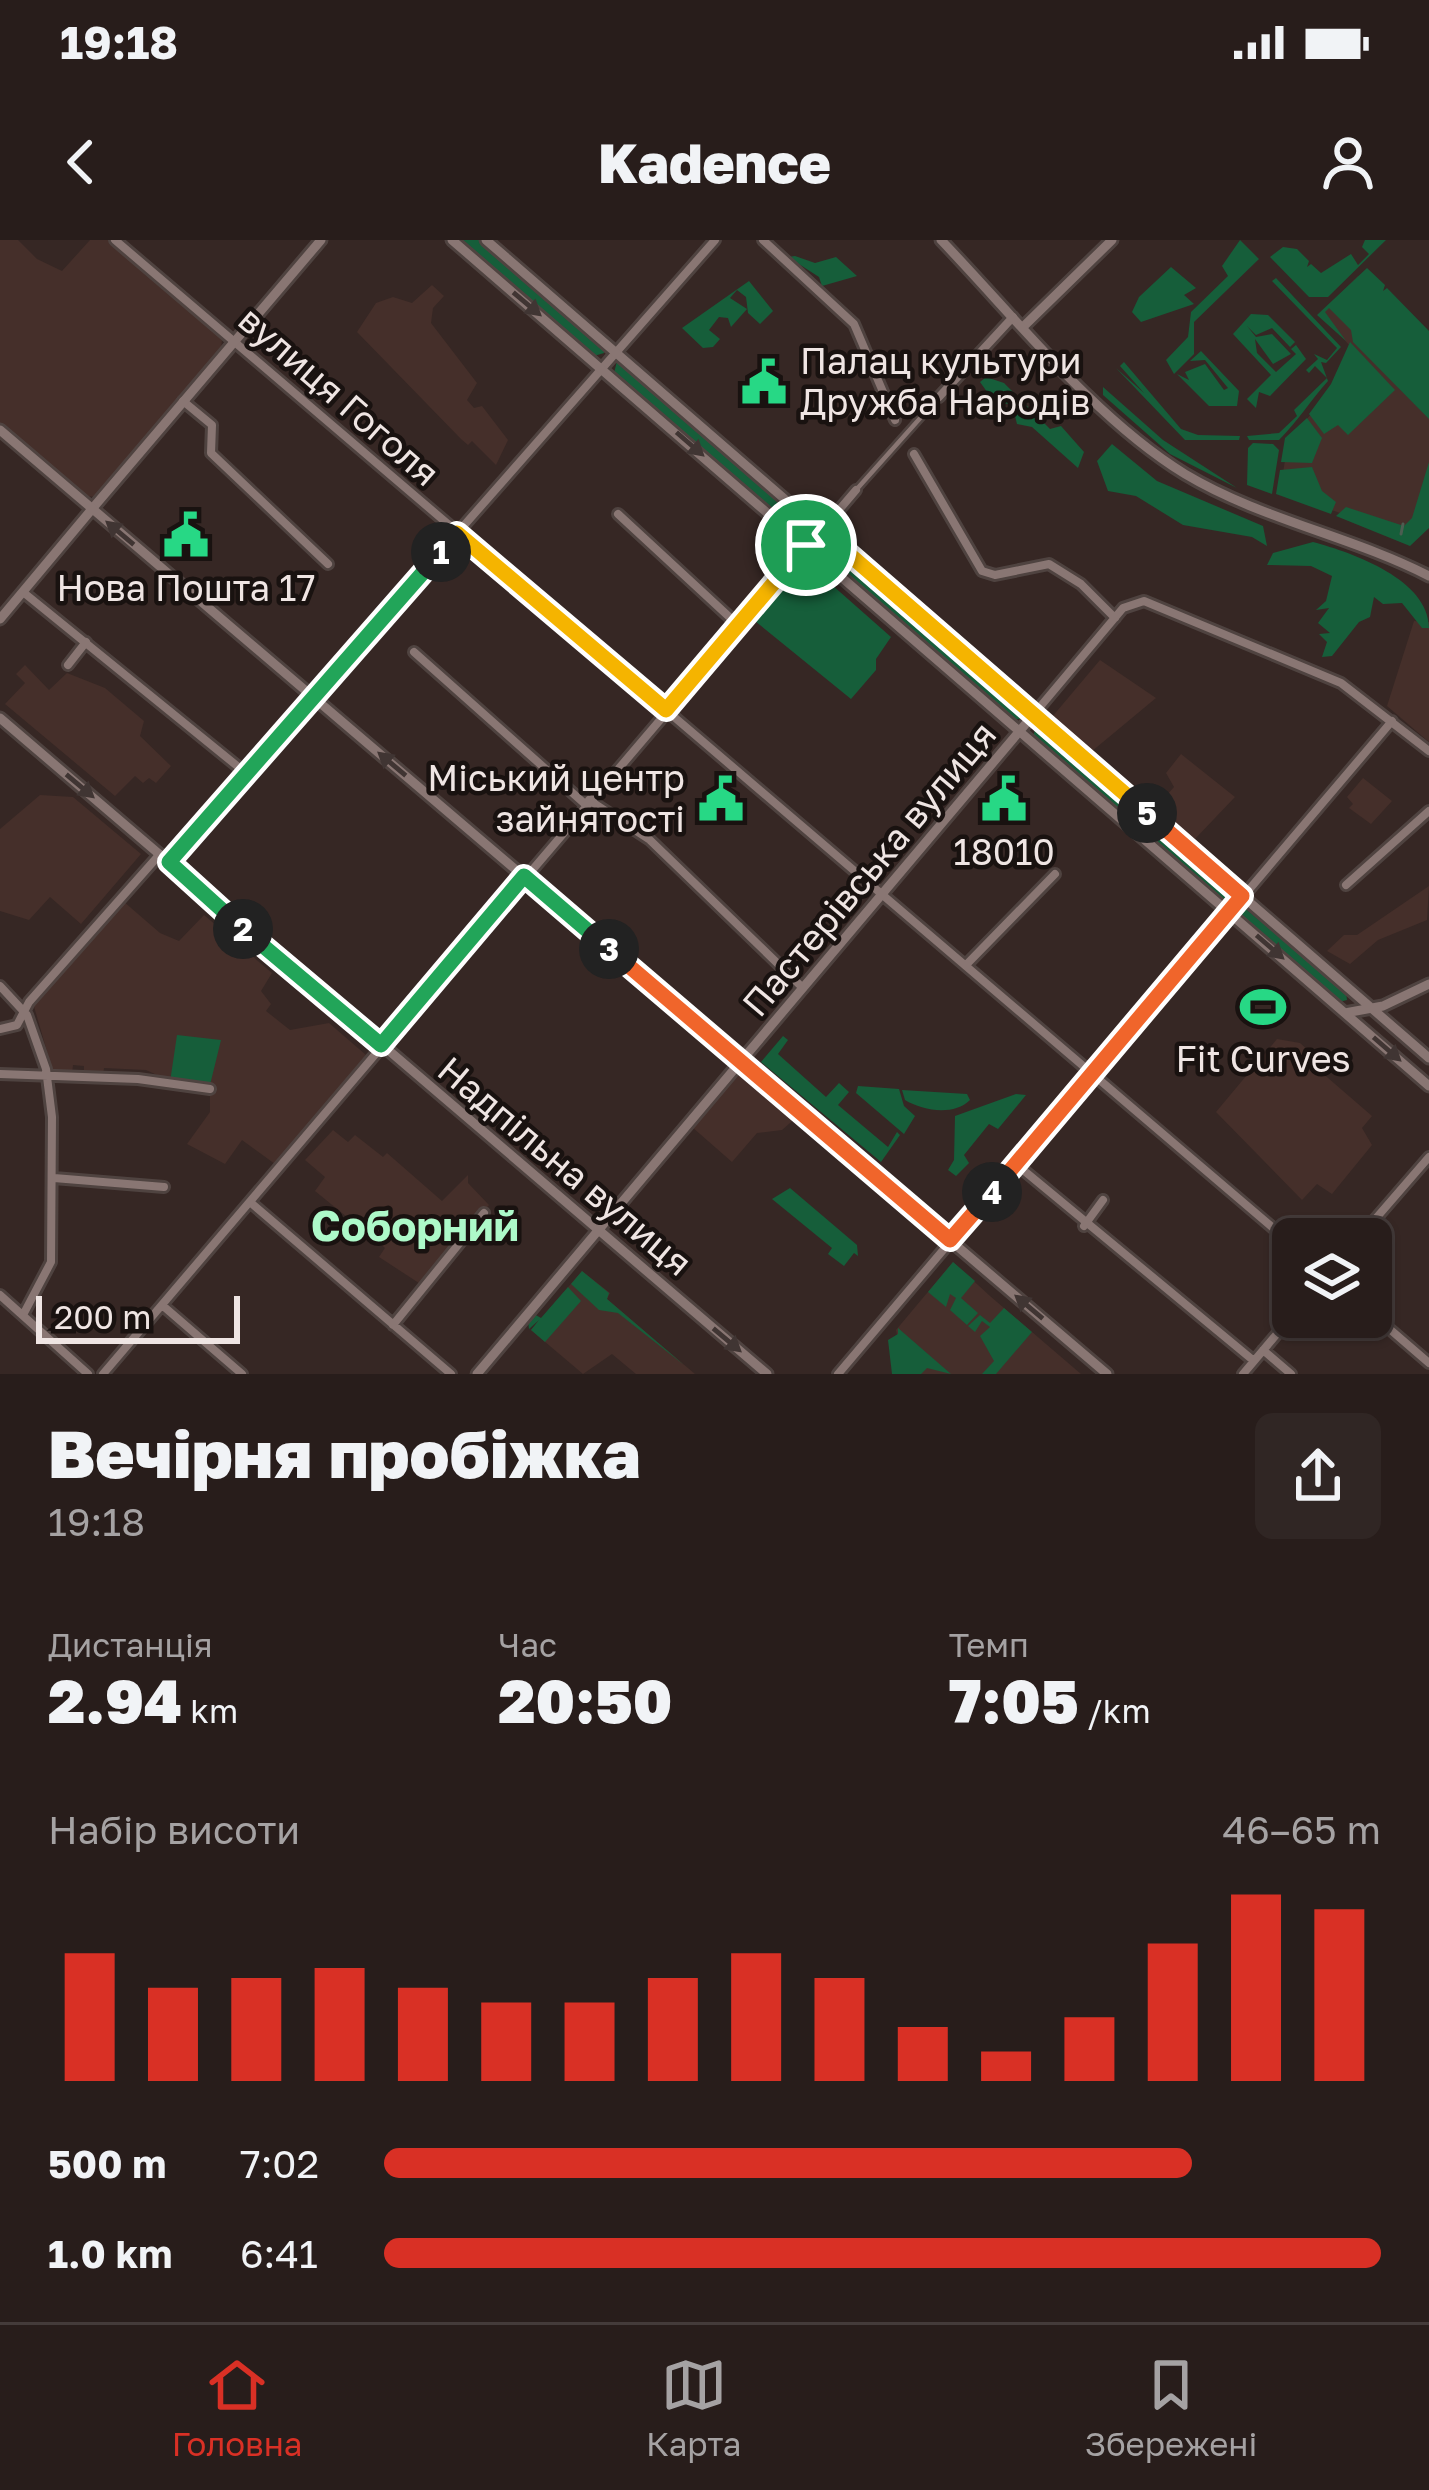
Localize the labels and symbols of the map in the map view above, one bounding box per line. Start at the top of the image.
one-way arrow [512,290,542,316]
street label: вулиця Гоголя [230,297,448,494]
place label: Палац культури Дружба Народів [800,339,1090,423]
public building icon: Палац культури Дружба Народів [739,357,789,407]
one-way arrow [675,430,705,457]
pin [755,494,857,596]
public building icon: Нова Пошта 17 [161,510,211,560]
one-way arrow [105,520,135,546]
pin: 1 [411,522,471,582]
place label: Нова Пошта 17 [56,566,316,609]
street label: Пастерівська вулиця [733,713,1004,1024]
one-way arrow [377,751,407,778]
place label: Міський центр зайнятості [427,756,685,840]
one-way arrow [65,773,95,799]
public building icon: Міський центр зайнятості [696,774,746,824]
public building icon: 18010 [979,774,1029,824]
pin: 5 [1117,783,1177,843]
place label: 18010 [953,830,1055,873]
pin: 2 [213,899,273,959]
pin: 3 [579,919,639,979]
one-way arrow [1255,933,1285,960]
sports icon: Fit Curves [1238,982,1288,1032]
one-way arrow [1372,1036,1402,1062]
place label: Fit Curves [1175,1037,1351,1080]
street label: Надпільна вулиця [430,1047,701,1284]
pin: 4 [962,1162,1022,1222]
district label: Соборний [311,1200,519,1250]
scale bar [36,1290,240,1343]
one-way arrow [1014,1295,1044,1321]
one-way arrow [712,1327,742,1353]

